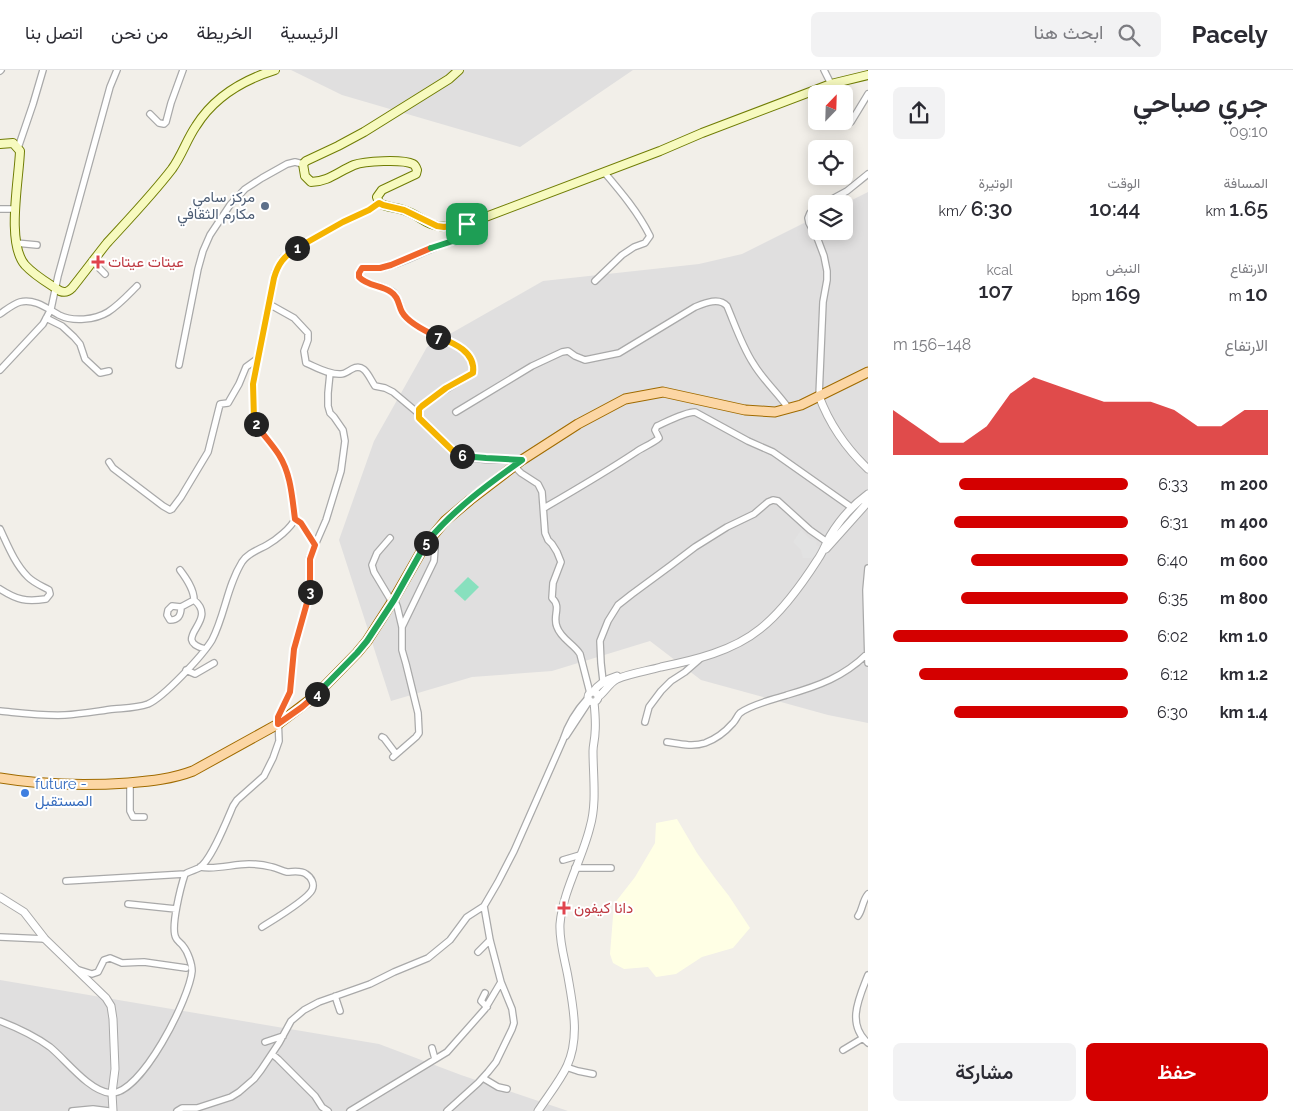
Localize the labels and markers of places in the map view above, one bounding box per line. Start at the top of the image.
place label: مركز سامي مكارم الثقافي [177,188,255,227]
marker: مركز سامي مكارم الثقافي [259,200,271,212]
pin [446,203,488,245]
pin: 1 [284,236,310,260]
place label: عيتات عيتات [108,253,184,271]
marker: عيتات عيتات [92,256,104,268]
pin: 7 [426,324,450,350]
pin: 2 [244,412,268,436]
pin: 6 [450,444,474,468]
pin: 5 [414,530,438,556]
pin: 3 [298,580,322,604]
pin: 4 [304,682,330,706]
place label: future - المستقبل [35,775,93,810]
marker: future - المستقبل [19,787,31,799]
place label: دانا كيفون [574,899,633,917]
marker: دانا كيفون [558,902,570,914]

